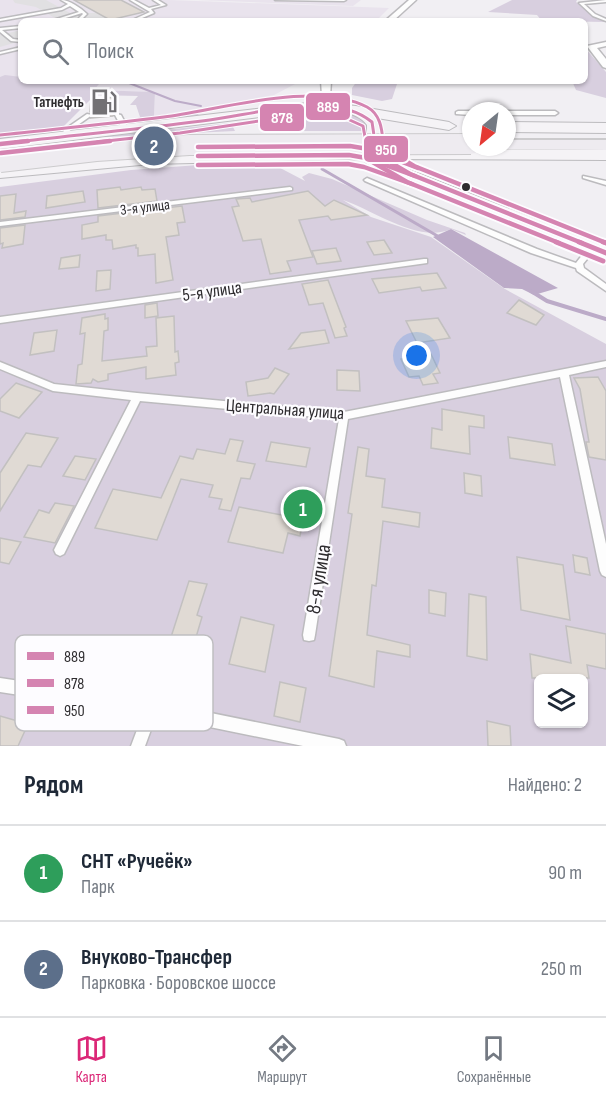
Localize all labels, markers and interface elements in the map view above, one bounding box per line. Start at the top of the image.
search box [18,18,588,84]
icon: search [39,35,72,68]
text: Поиск [87,38,133,65]
fuel station icon: Татнефть [89,87,119,117]
line badge: 889 [305,92,351,121]
place label: Татнефть [34,93,84,112]
text: 889 [317,98,339,117]
north arrow [462,102,516,156]
line badge: 878 [259,103,305,132]
text: 878 [271,109,293,128]
pin: 2 [134,124,174,168]
line badge: 950 [363,135,409,163]
text: 950 [375,141,397,160]
unlabelled marker [460,181,472,193]
street label: 3-я улица [119,195,171,220]
street label: 5-я улица [181,277,243,306]
your location [402,341,431,370]
street label: Центральная улица [225,395,345,424]
pin: 1 [284,486,322,532]
street label: 8-я улица [301,542,336,616]
legend [15,635,213,731]
text: 889 [64,648,85,667]
map controls [534,674,588,728]
button: layers [534,674,588,728]
text: 878 [64,675,84,694]
text: 950 [64,702,85,721]
text: Рядом [24,770,83,801]
text: Найдено: 2 [508,773,582,797]
text: СНТ «Ручеёк» [81,848,193,875]
text: 1 [40,861,47,885]
text: 90 m [548,861,582,885]
text: Парк [81,875,115,899]
text: Внуково-Трансфер [81,944,232,971]
text: 2 [39,957,48,981]
text: 250 m [541,957,582,981]
text: Парковка · Боровское шоссе [81,971,276,995]
tab: Карта [75,1032,108,1087]
tab: Маршрут [257,1032,307,1087]
tab: Сохранённые [457,1032,531,1087]

